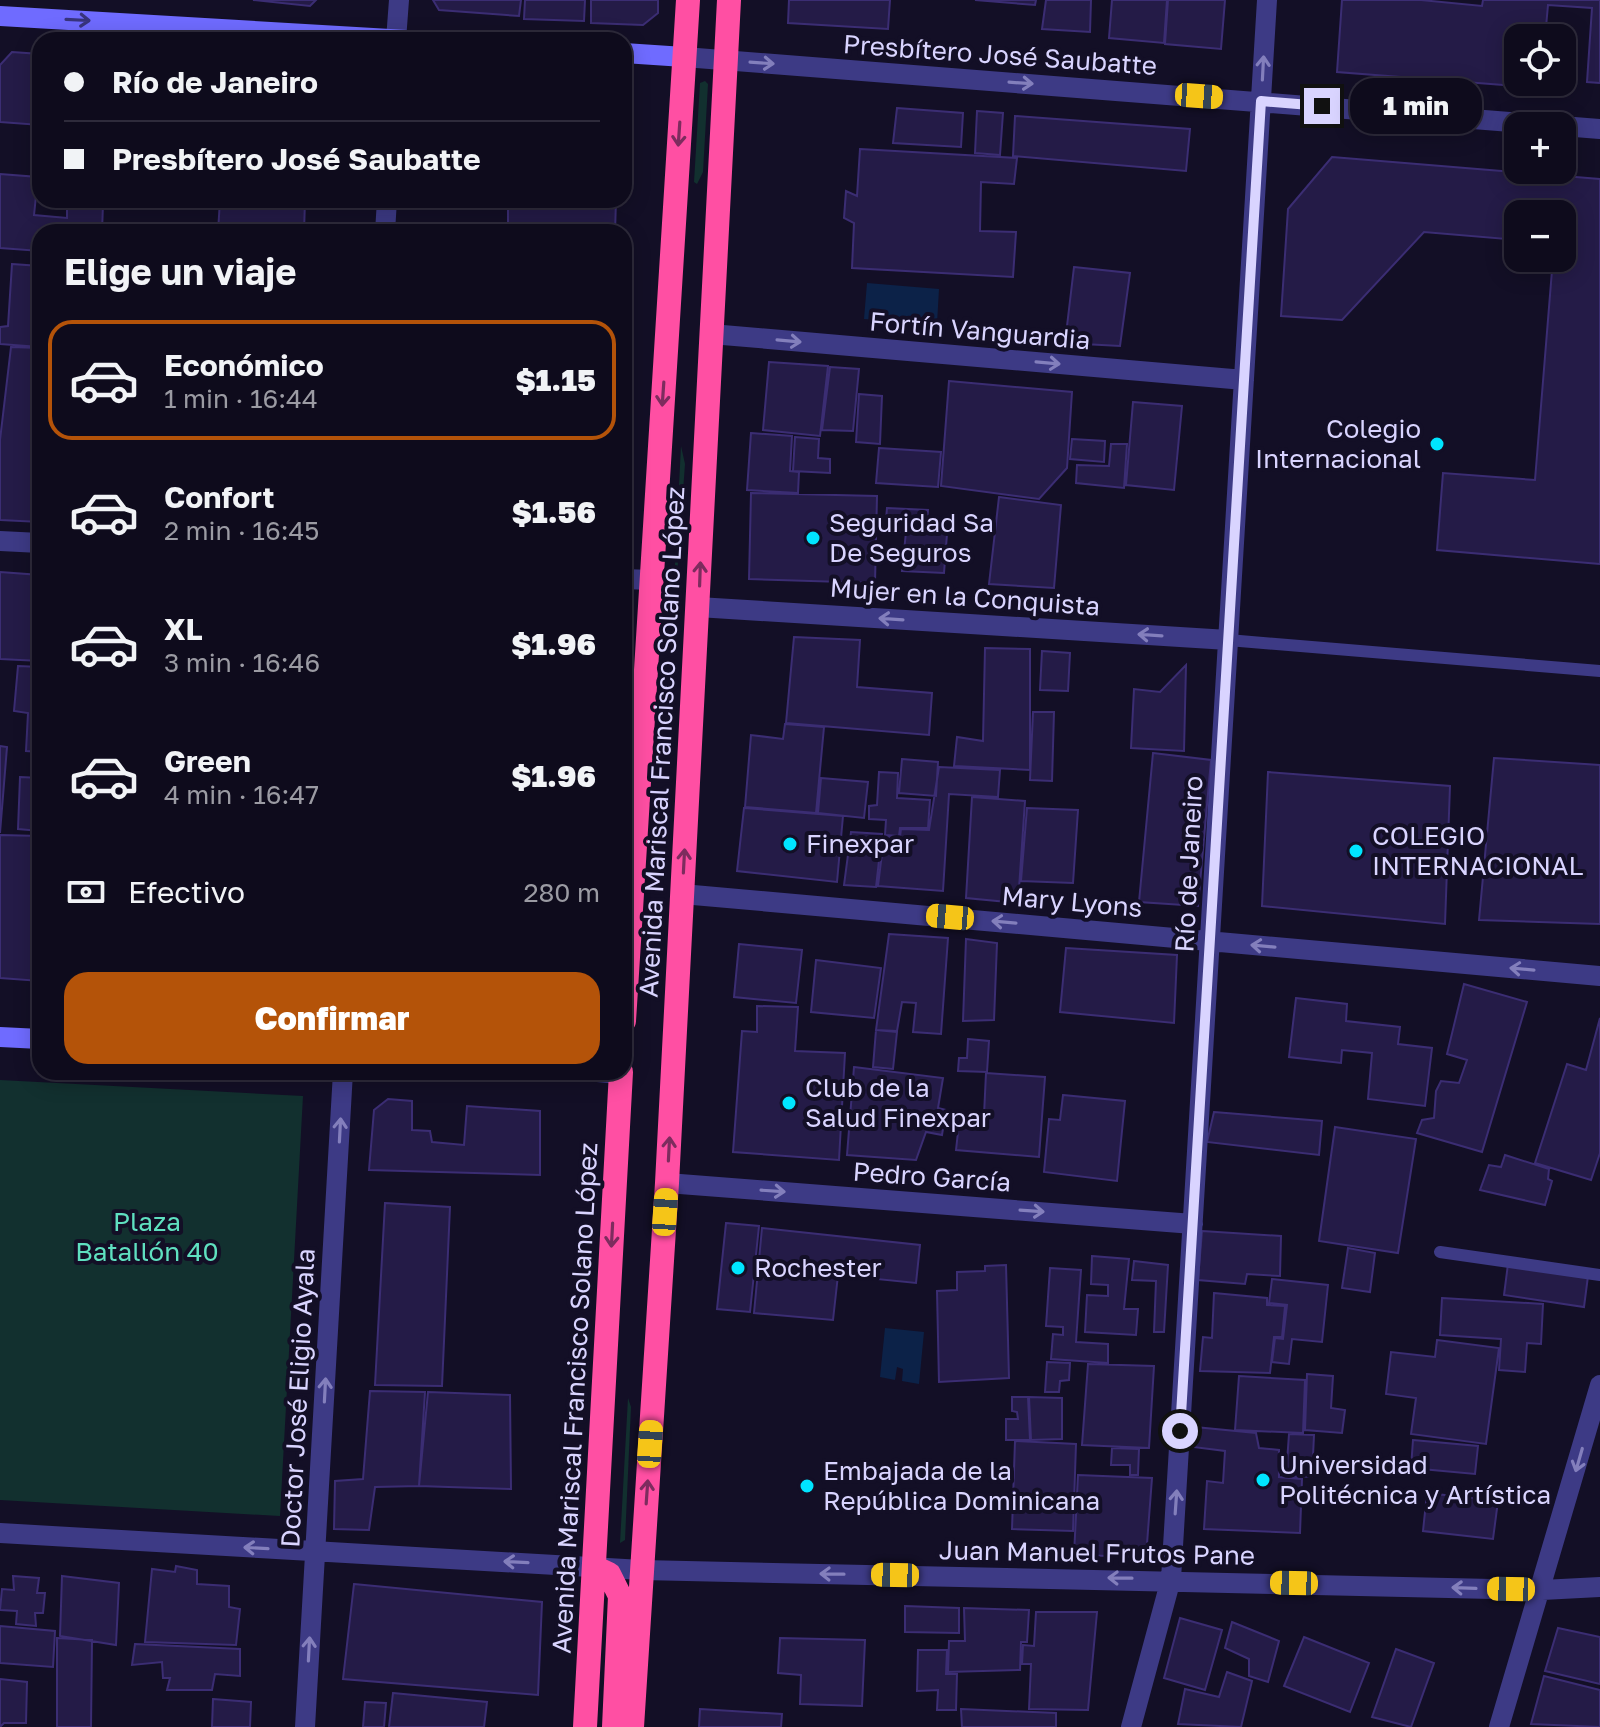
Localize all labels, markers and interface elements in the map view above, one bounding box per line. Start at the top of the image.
one-way arrow [64,13,91,28]
map controls [1504,24,1576,272]
button: locate [1504,24,1576,96]
street label: Presbítero José Saubatte [842,28,1158,81]
one-way arrow [1256,55,1271,82]
one-way arrow [748,56,775,71]
text: Río de Janeiro [112,64,318,100]
one-way arrow [1007,75,1034,90]
callout: 1 min [1350,78,1482,134]
car [1174,82,1224,110]
route end [1304,88,1340,124]
text: 1 min [1383,90,1449,121]
button: + [1504,112,1576,184]
one-way arrow [671,120,686,147]
text: Presbítero José Saubatte [112,141,481,177]
button: − [1504,200,1576,272]
text: Elige un viaje [64,250,296,293]
street label: Fortín Vanguardia [868,305,1092,356]
one-way arrow [775,334,802,349]
icon: car [68,344,140,416]
text: Económico [164,347,324,383]
one-way arrow [1034,356,1061,371]
text: $1.15 [515,362,596,398]
one-way arrow [655,380,670,407]
text: 1 min · 16:44 [164,383,318,414]
place label: Colegio Internacional [1255,413,1421,474]
marker: Colegio Internacional [1428,435,1446,453]
icon: car [68,476,140,548]
text: Confort [164,479,275,515]
street label: Avenida Mariscal Francisco Solano López [633,486,690,998]
text: $1.56 [512,494,596,530]
place label: Seguridad Sa De Seguros [829,507,994,568]
text: 2 min · 16:45 [164,515,319,546]
marker: Seguridad Sa De Seguros [804,529,822,547]
one-way arrow [692,561,707,588]
street label: Mujer en la Conquista [829,572,1101,621]
icon: car [68,608,140,680]
text: XL [164,611,203,647]
one-way arrow [878,611,905,626]
text: $1.96 [511,626,596,662]
one-way arrow [1138,627,1164,642]
text: 3 min · 16:46 [164,647,320,678]
icon: car [68,740,140,812]
text: Green [164,743,251,779]
text: $1.96 [511,758,596,794]
street label: Río de Janeiro [1168,775,1209,953]
text: 4 min · 16:47 [164,779,319,810]
place label: COLEGIO INTERNACIONAL [1372,820,1584,881]
place label: Finexpar [806,828,914,859]
marker: Finexpar [781,835,799,853]
marker: COLEGIO INTERNACIONAL [1347,842,1365,860]
one-way arrow [677,848,692,875]
icon: cash [64,870,108,914]
text: Efectivo [128,874,245,910]
text: 280 m [523,877,600,908]
street label: Mary Lyons [1000,880,1144,923]
car [925,903,975,931]
one-way arrow [991,914,1018,929]
one-way arrow [1250,938,1277,953]
one-way arrow [1509,961,1536,976]
button: Confirmar [64,972,600,1064]
place label: Club de la Salud Finexpar [805,1072,991,1133]
marker: Club de la Salud Finexpar [780,1094,798,1112]
one-way arrow [333,1117,348,1144]
one-way arrow [662,1136,677,1163]
street label: Avenida Mariscal Francisco Solano López [546,1142,603,1654]
street label: Pedro García [852,1156,1012,1197]
one-way arrow [759,1184,786,1199]
car [651,1187,679,1237]
one-way arrow [1018,1204,1045,1219]
park label: Plaza Batallón 40 [75,1206,219,1267]
one-way arrow [604,1221,619,1248]
street label: Doctor José Eligio Ayala [274,1248,321,1548]
place label: Rochester [754,1252,882,1283]
marker: Rochester [729,1259,747,1277]
one-way arrow [318,1377,333,1404]
route start [1162,1413,1198,1449]
car [636,1419,664,1469]
one-way arrow [1570,1446,1585,1472]
place label: Universidad Politécnica y Artística [1279,1449,1551,1510]
place label: Embajada de la República Dominicana [823,1455,1100,1516]
marker: Universidad Politécnica y Artística [1254,1471,1272,1489]
marker: Embajada de la República Dominicana [798,1477,816,1495]
one-way arrow [640,1479,655,1506]
one-way arrow [1168,1489,1183,1515]
street label: Juan Manuel Frutos Pane [939,1534,1255,1571]
one-way arrow [243,1540,270,1555]
one-way arrow [503,1554,530,1569]
car [871,1563,919,1587]
one-way arrow [819,1566,846,1581]
one-way arrow [1107,1571,1134,1586]
car [1270,1571,1318,1595]
car [1487,1577,1535,1601]
one-way arrow [1451,1580,1478,1596]
one-way arrow [302,1636,317,1663]

